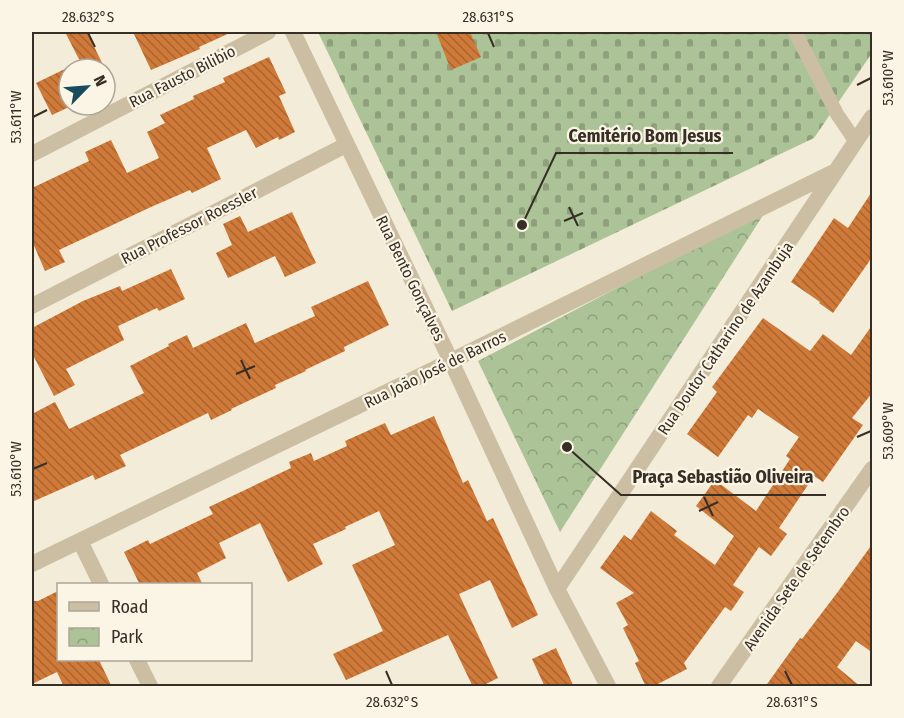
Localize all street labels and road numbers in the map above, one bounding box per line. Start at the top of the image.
street label: Rua Fausto Bilibio [126,41,239,111]
street label: Rua Professor Roessler [118,183,261,268]
street label: Rua Bento Gonçalves [372,212,449,344]
street label: Rua Doutor Catharino de Azambuja [654,238,797,438]
street label: Rua João José de Barros [361,327,509,412]
street label: Avenida Sete de Setembro [739,502,853,654]

